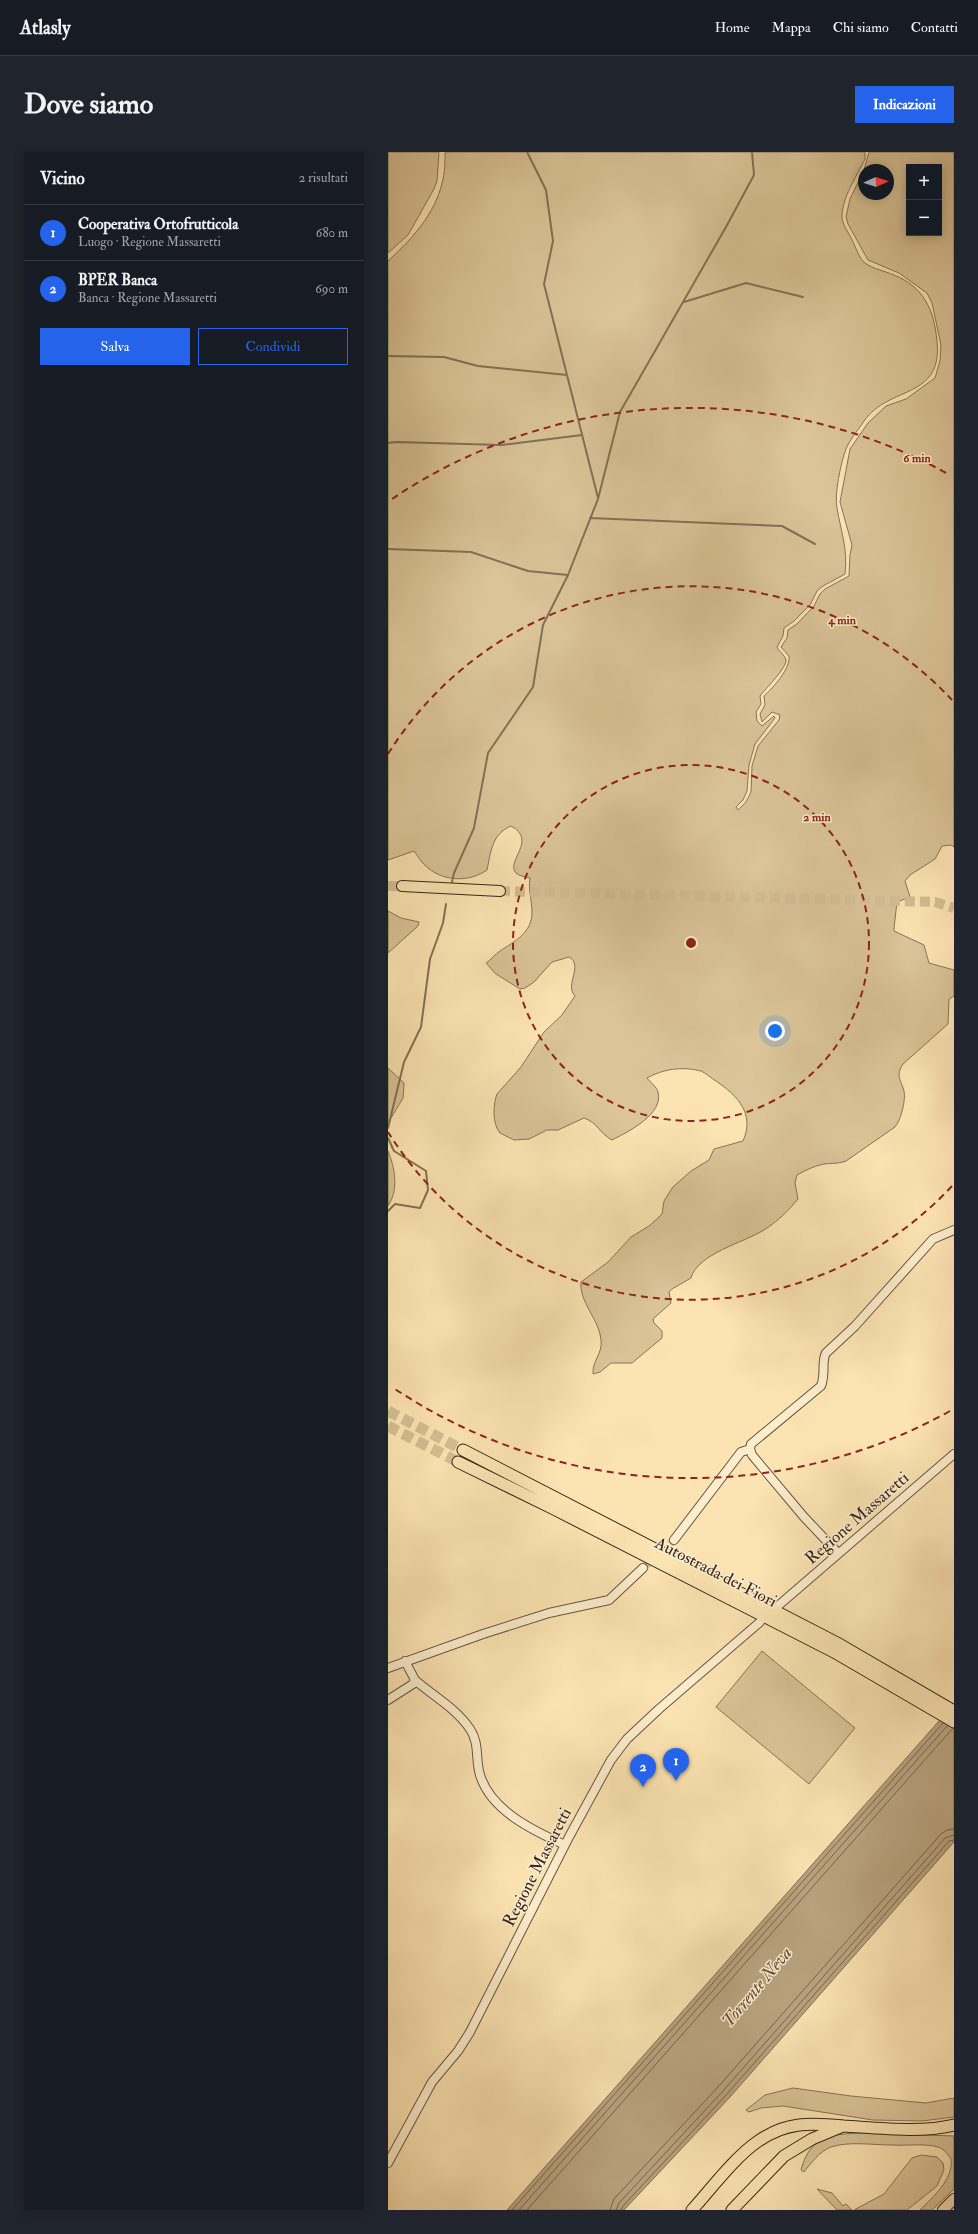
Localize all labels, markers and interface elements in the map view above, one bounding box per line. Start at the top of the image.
text: Atlasly [20,16,71,40]
text: Home [715,19,750,36]
text: Mappa [772,19,811,36]
text: Chi siamo [833,19,889,36]
text: Contatti [911,19,958,36]
button: Indicazioni [855,86,954,123]
text: Dove siamo [24,87,153,122]
north arrow [858,164,894,200]
map controls [906,164,942,236]
button: + [906,164,942,200]
text: Vicino [40,168,85,189]
text: 2 risultati [299,170,348,186]
button: − [906,200,942,236]
text: Cooperativa Ortofrutticola [78,215,238,234]
text: 1 [51,225,55,241]
text: 680 m [316,225,348,241]
text: Luogo · Regione Massaretti [78,234,221,250]
text: BPER Banca [78,271,157,290]
text: 2 [50,281,56,297]
text: 690 m [315,281,348,297]
text: Banca · Regione Massaretti [78,290,217,306]
button: Salva [40,328,190,365]
button: Condividi [198,328,348,365]
text: 6 min [903,451,931,466]
text: 4 min [827,613,857,628]
text: 2 min [803,810,831,825]
centre of rings [684,936,698,950]
your location [765,1021,785,1041]
street label: Regione Massaretti [801,1467,913,1569]
street label: Autostrada dei Fiori [651,1532,781,1612]
pin: 1 [663,1748,689,1781]
pin: 2 [630,1754,656,1787]
street label: Regione Massaretti [498,1804,576,1930]
water label: Torrente Neva [717,1942,797,2032]

